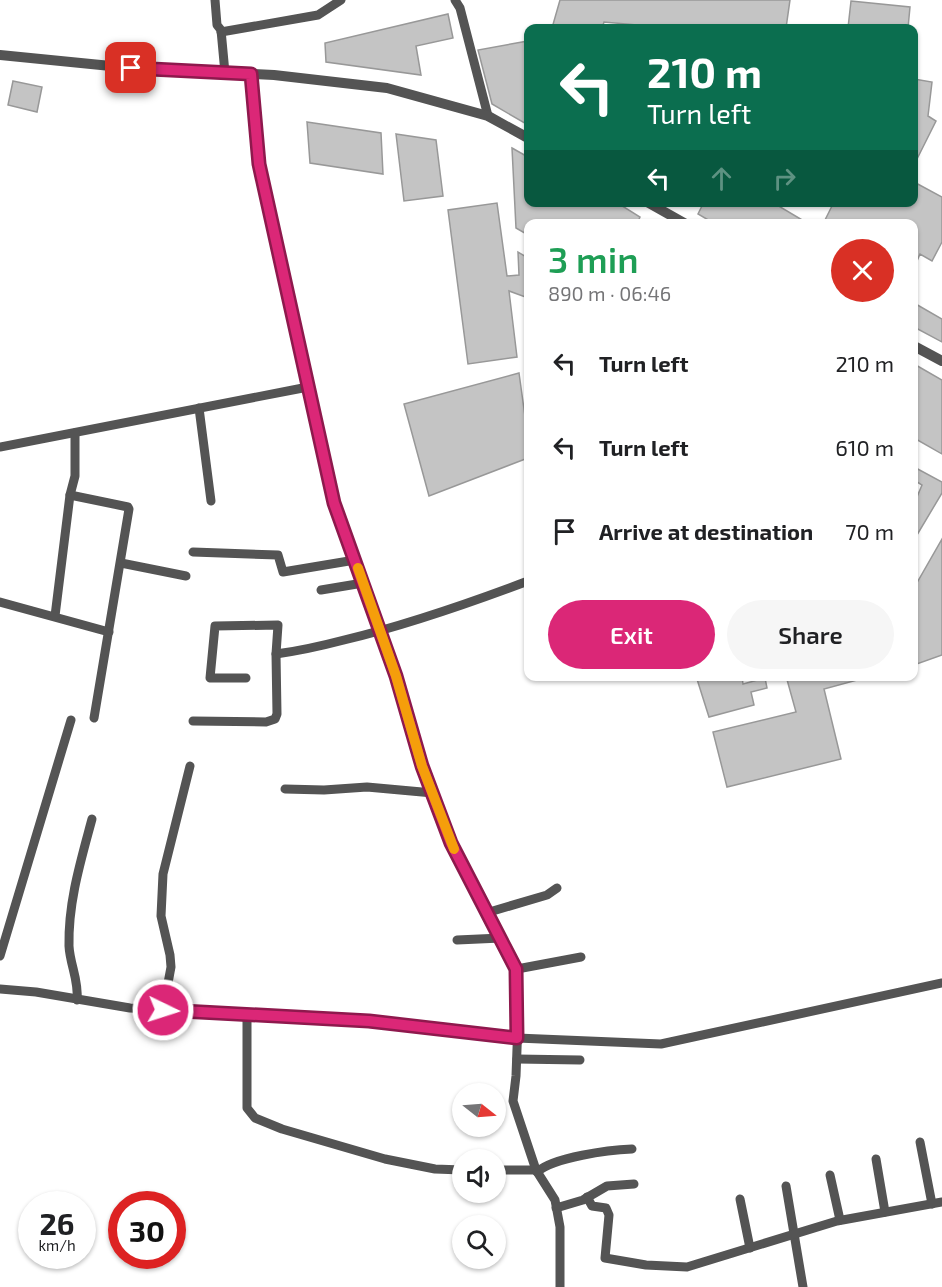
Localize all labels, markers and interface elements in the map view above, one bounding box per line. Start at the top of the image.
pin [105,42,156,93]
text: 210 m [647,46,762,96]
icon: left [548,48,626,126]
icon: arrive [114,51,147,84]
text: Turn left [647,97,751,129]
icon: left [642,162,675,195]
icon: ahead [705,162,738,195]
icon: right [768,162,801,195]
text: 3 min [548,237,639,280]
button: close [831,239,894,302]
text: 890 m · 06:46 [548,281,671,305]
icon: left [548,347,581,380]
text: Turn left [599,350,688,376]
text: 210 m [835,350,894,376]
icon: left [548,431,581,464]
text: Turn left [599,434,688,460]
text: 610 m [835,434,894,460]
icon: arrive [548,515,581,548]
text: Arrive at destination [599,518,813,544]
text: 70 m [845,518,894,544]
button: Exit [548,600,715,669]
button: Share [727,600,894,669]
position arrow [131,978,195,1042]
north arrow [452,1083,506,1137]
map controls [452,1083,506,1269]
button: sound [452,1149,506,1203]
speed limit sign: 30 [108,1191,186,1269]
text: 26 [39,1205,75,1241]
button: search [452,1215,506,1269]
text: km/h [38,1236,76,1254]

